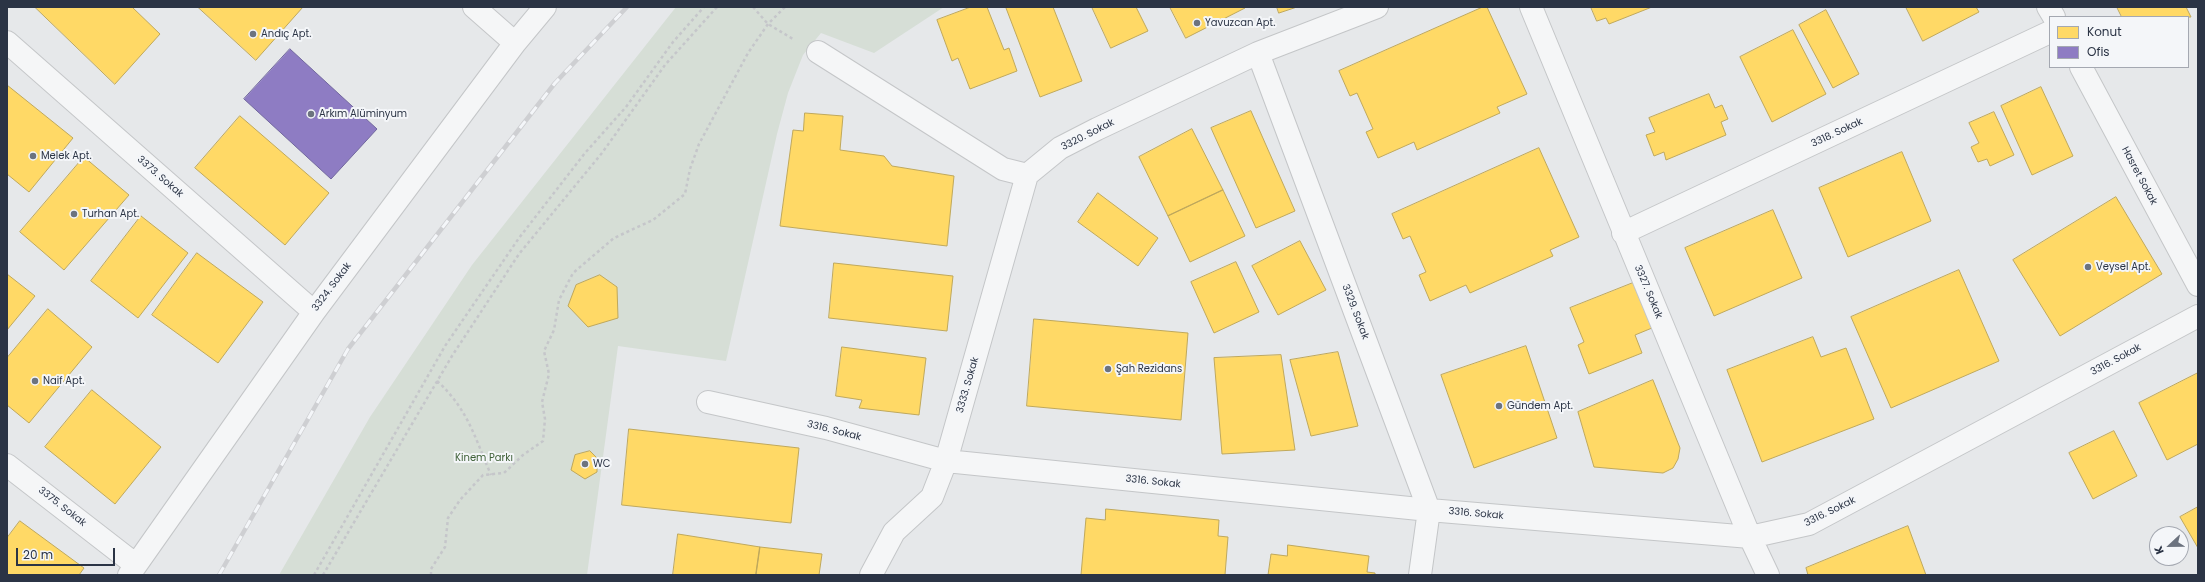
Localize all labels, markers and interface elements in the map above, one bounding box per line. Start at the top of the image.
legend [2049,16,2189,68]
place label: Yavuzcan Apt. [1205,17,1275,29]
marker: Yavuzcan Apt. [1192,18,1202,28]
text: Konut [2087,23,2122,40]
place label: Andıç Apt. [261,28,311,40]
marker: Andıç Apt. [248,29,258,39]
text: Ofis [2087,43,2110,60]
place label: Arkım Alüminyum [319,108,407,120]
marker: Arkım Alüminyum [306,109,316,119]
street label: 3318. Sokak [1809,116,1865,150]
street label: 3320. Sokak [1059,117,1117,153]
street label: Hasret Sokak [2119,145,2159,207]
place label: Melek Apt. [41,150,92,162]
marker: Melek Apt. [28,151,38,161]
street label: 3373. Sokak [134,154,186,200]
place label: Turhan Apt. [82,208,139,220]
marker: Turhan Apt. [69,209,79,219]
street label: 3324. Sokak [310,260,354,314]
place label: Veysel Apt. [2096,261,2150,273]
marker: Veysel Apt. [2083,262,2093,272]
street label: 3327. Sokak [1631,263,1665,321]
street label: 3329. Sokak [1339,283,1371,341]
street label: 3316. Sokak [2089,342,2143,378]
street label: 3333. Sokak [954,356,982,414]
place label: Şah Rezidans [1116,363,1182,375]
marker: Şah Rezidans [1103,364,1113,374]
place label: Naif Apt. [43,375,84,387]
marker: Naif Apt. [30,376,40,386]
place label: Gündem Apt. [1507,400,1573,412]
marker: Gündem Apt. [1494,401,1504,411]
street label: 3316. Sokak [806,418,862,444]
park label: Kinem Parkı [455,452,513,464]
place label: WC [593,458,610,470]
marker: WC [580,459,590,469]
street label: 3316. Sokak [1125,473,1181,491]
street label: 3375. Sokak [36,485,88,529]
street label: 3316. Sokak [1802,494,1858,530]
street label: 3316. Sokak [1448,506,1504,522]
north arrow [2149,526,2189,566]
scale bar [18,540,117,566]
text: K [2150,544,2168,557]
text: 20 m [23,546,53,563]

